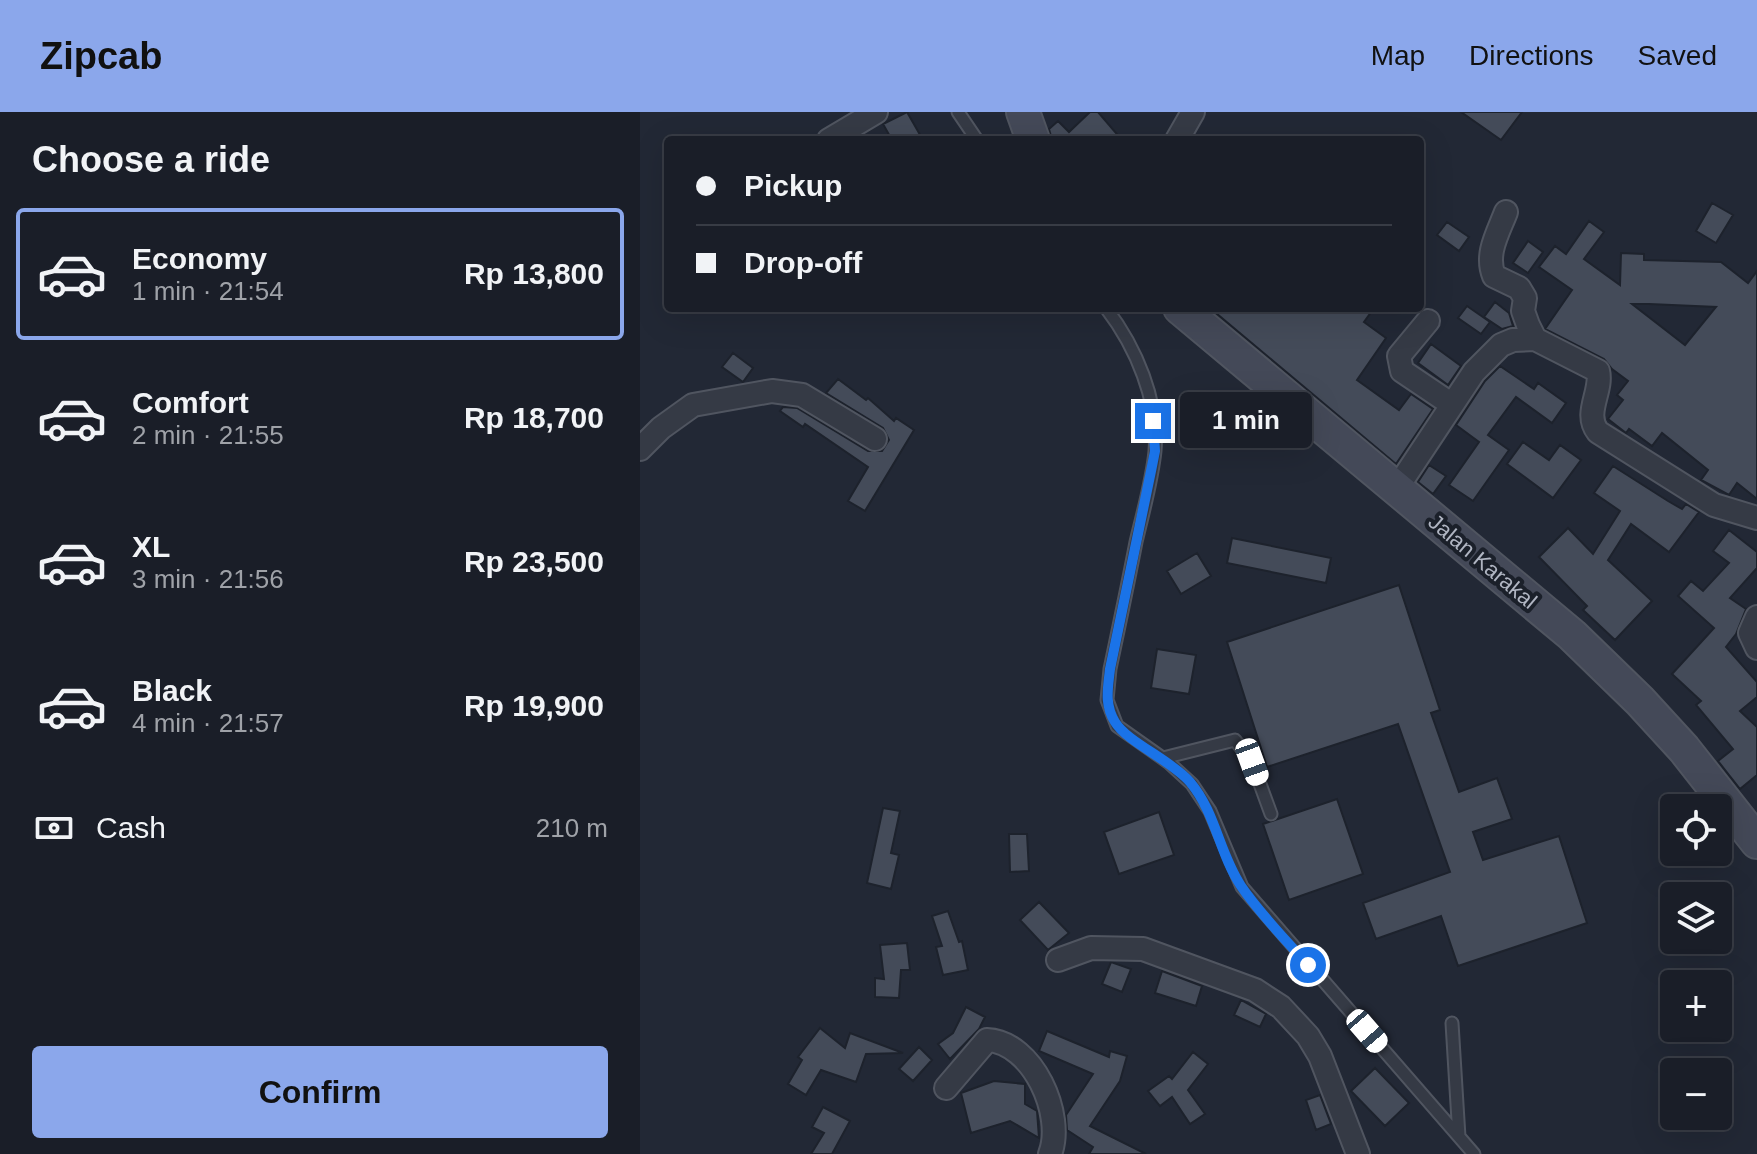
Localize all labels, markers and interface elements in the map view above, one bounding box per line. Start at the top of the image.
text: Zipcab [40,35,162,77]
text: Map [1371,40,1425,71]
text: Directions [1469,40,1594,71]
text: Saved [1638,40,1717,71]
text: Choose a ride [32,139,270,180]
text: Pickup [744,169,842,202]
icon: car [36,238,108,310]
text: Economy [132,242,267,275]
text: Drop-off [744,246,862,279]
text: Rp 13,800 [464,257,604,290]
text: 1 min · 21:54 [132,276,284,306]
icon: car [36,382,108,454]
text: Comfort [132,386,249,419]
callout: 1 min [1181,393,1313,449]
text: Rp 18,700 [464,401,604,434]
route end [1135,403,1171,439]
text: 1 min [1212,405,1280,435]
text: 2 min · 21:55 [132,420,284,450]
street label: Jalan Karakal [1424,509,1542,614]
icon: car [36,526,108,598]
text: XL [132,530,170,563]
text: Rp 23,500 [464,545,604,578]
text: 3 min · 21:56 [132,564,284,594]
icon: car [36,670,108,742]
text: Black [132,674,212,707]
text: Rp 19,900 [464,689,604,722]
text: 4 min · 21:57 [132,708,284,738]
car [1233,735,1271,789]
map controls [1660,794,1732,1130]
button: locate [1660,794,1732,866]
icon: cash [32,806,76,850]
text: Cash [96,811,166,844]
text: 210 m [536,813,608,843]
button: layers [1660,882,1732,954]
route start [1290,947,1326,983]
button: + [1660,970,1732,1042]
car [1342,1005,1392,1057]
button: Confirm [32,1046,608,1138]
button: − [1660,1058,1732,1130]

